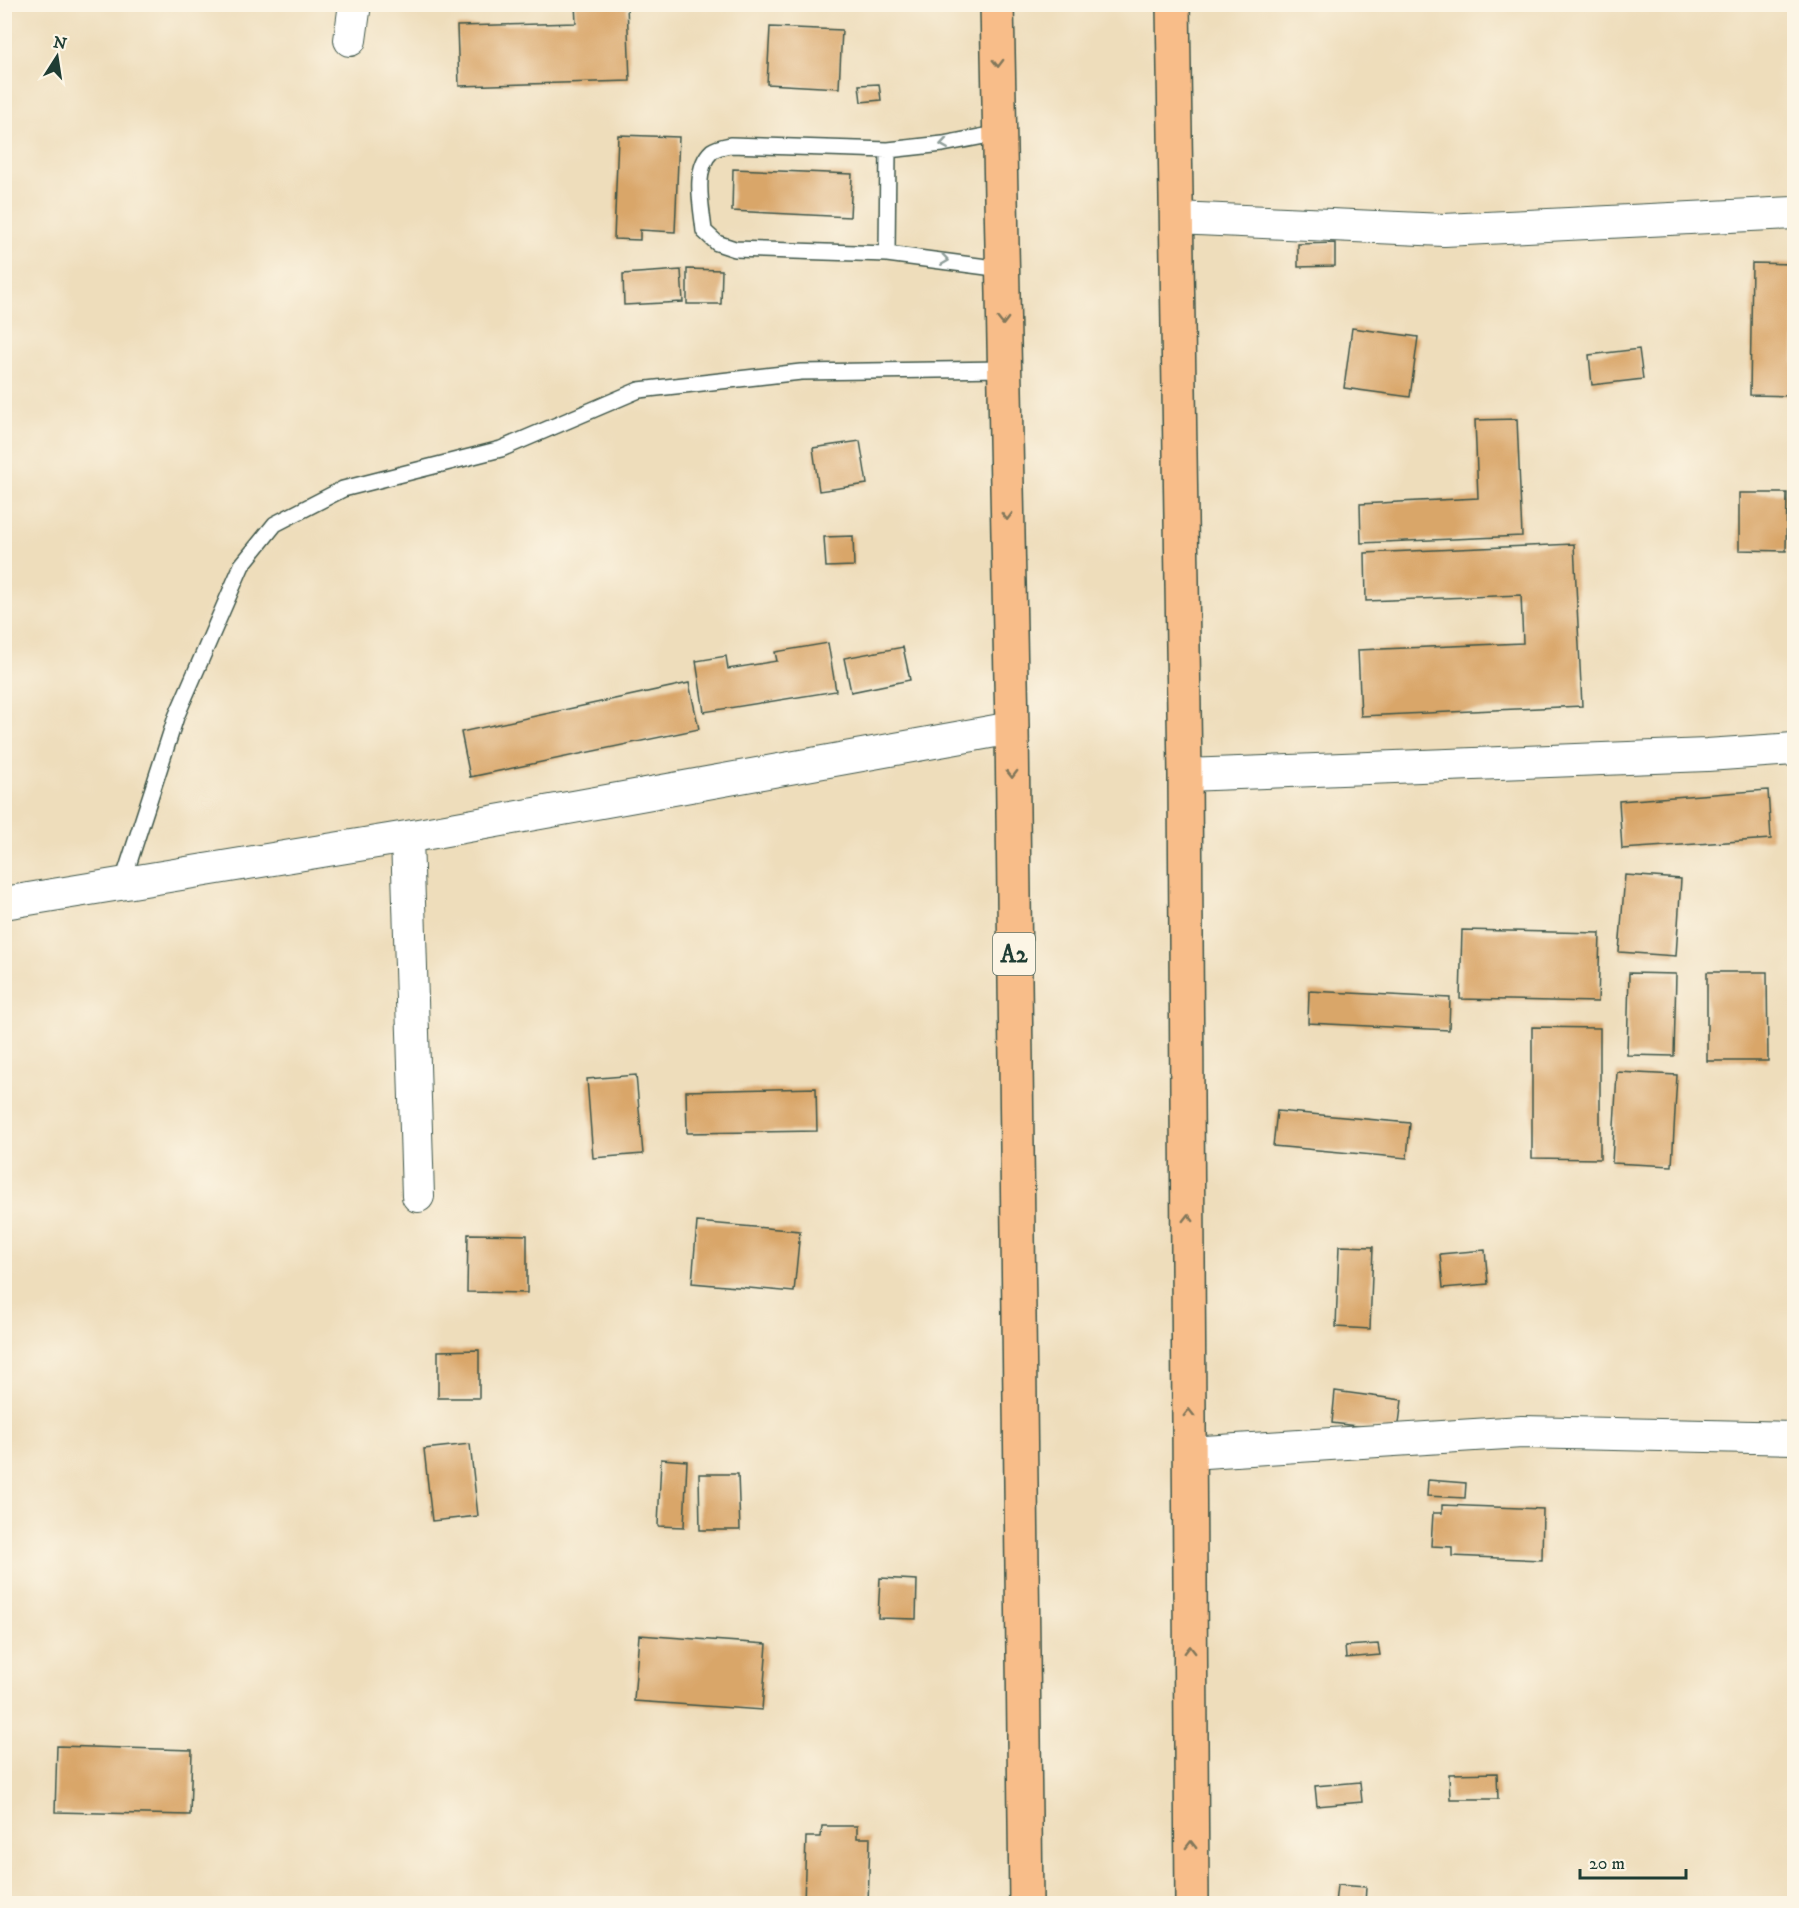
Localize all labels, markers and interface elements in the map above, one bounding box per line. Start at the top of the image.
north arrow [27,27,87,87]
text: N [51,32,68,54]
one-way arrow [992,58,1004,67]
one-way arrow [939,137,948,149]
one-way arrow [940,254,949,266]
one-way arrow [997,316,1009,325]
one-way arrow [1001,511,1013,520]
one-way arrow [1006,769,1018,778]
road number: A2 [993,933,1035,975]
one-way arrow [1182,1214,1194,1223]
one-way arrow [1183,1409,1195,1418]
one-way arrow [1184,1646,1196,1655]
one-way arrow [1185,1841,1198,1850]
scale bar [1580,1842,1686,1880]
text: 20 m [1589,1853,1625,1875]

